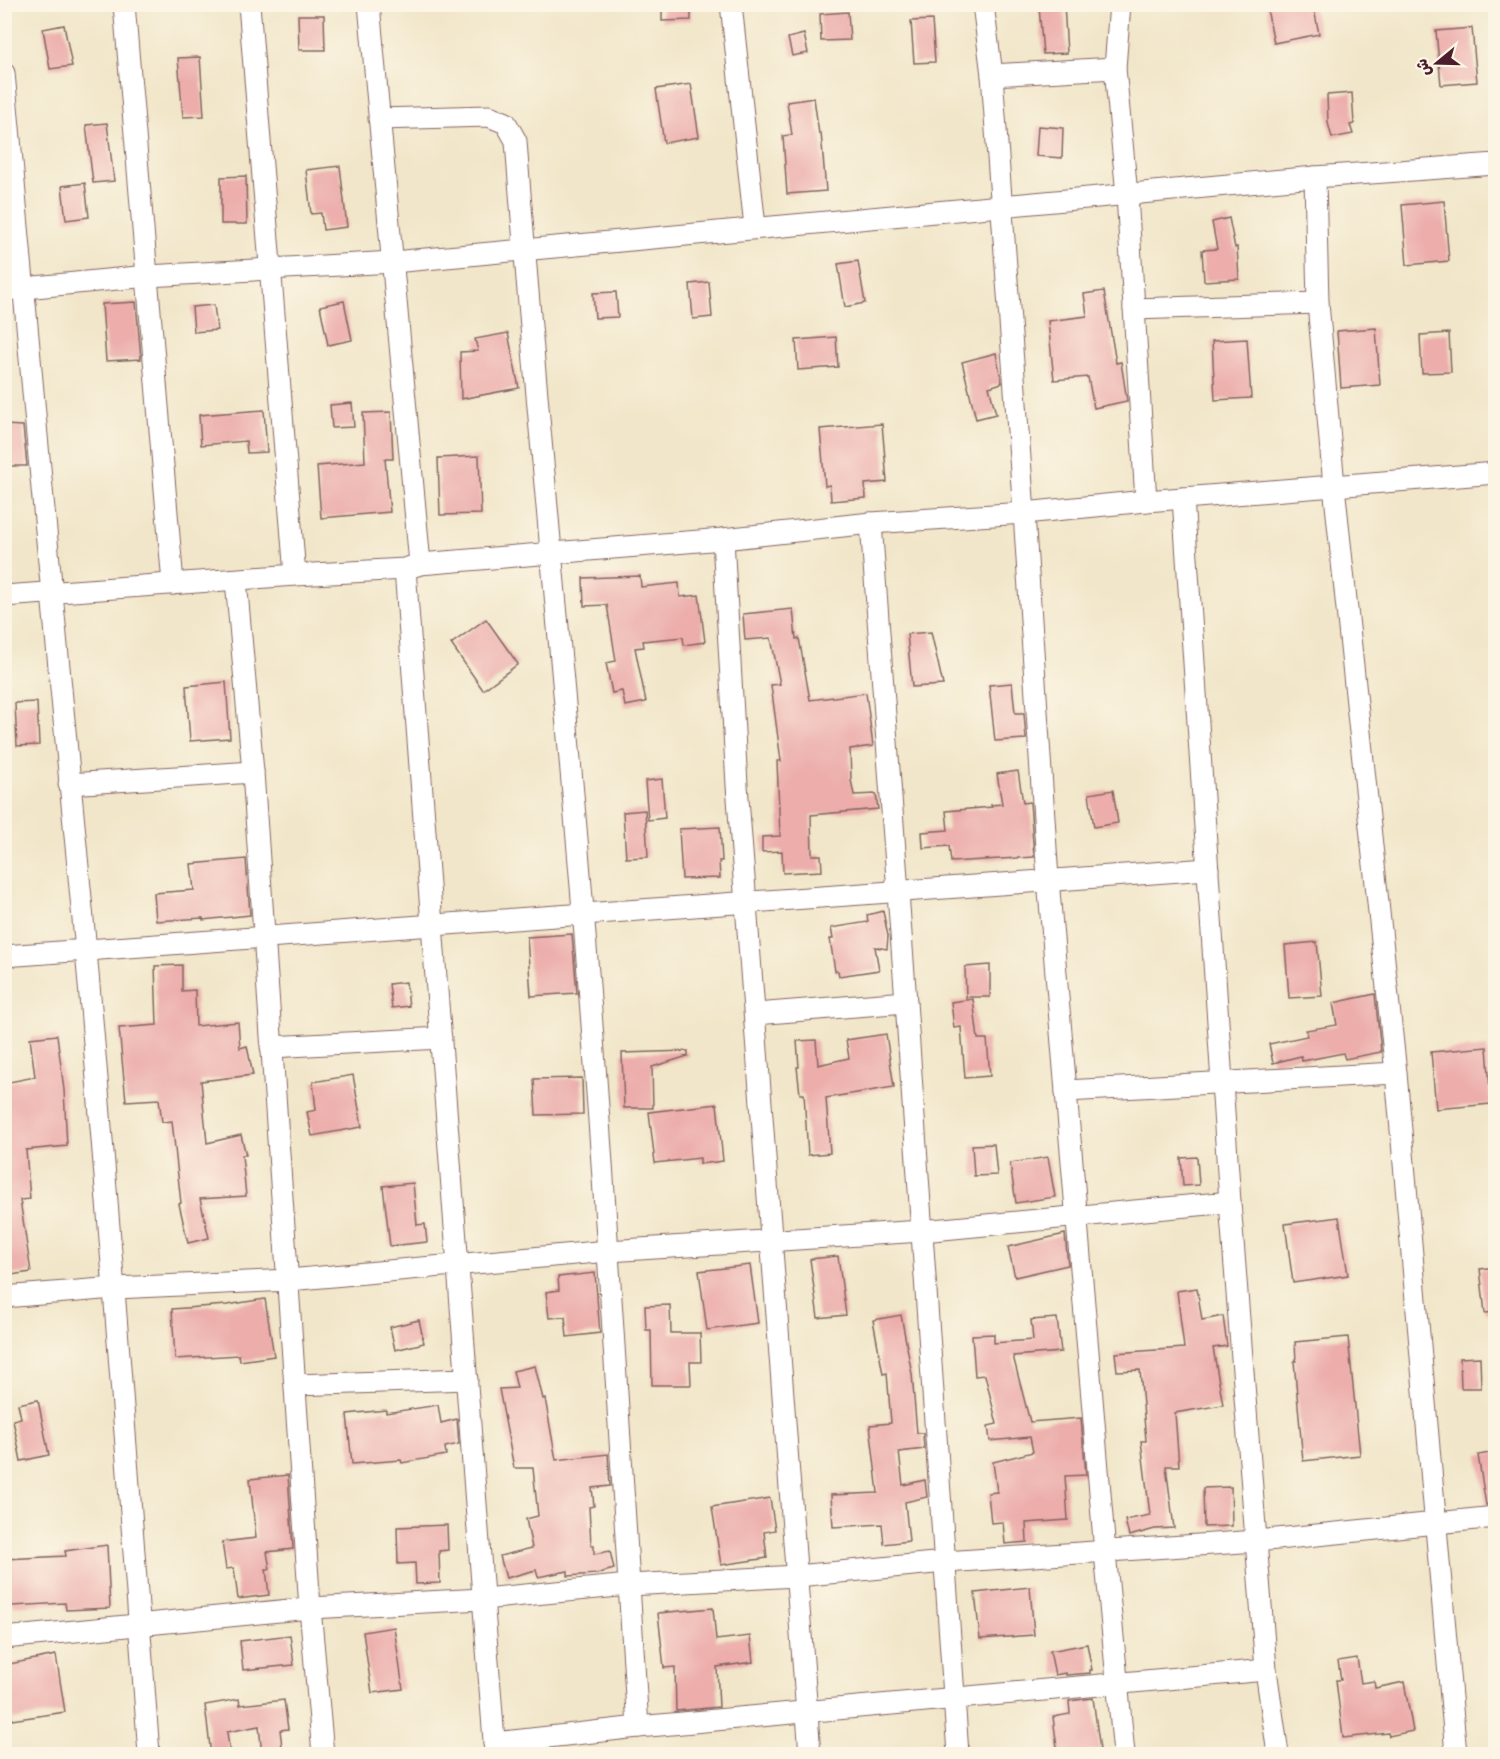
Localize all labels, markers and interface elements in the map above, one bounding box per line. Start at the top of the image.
north arrow [1407,33,1467,93]
text: ش [1412,56,1436,79]

